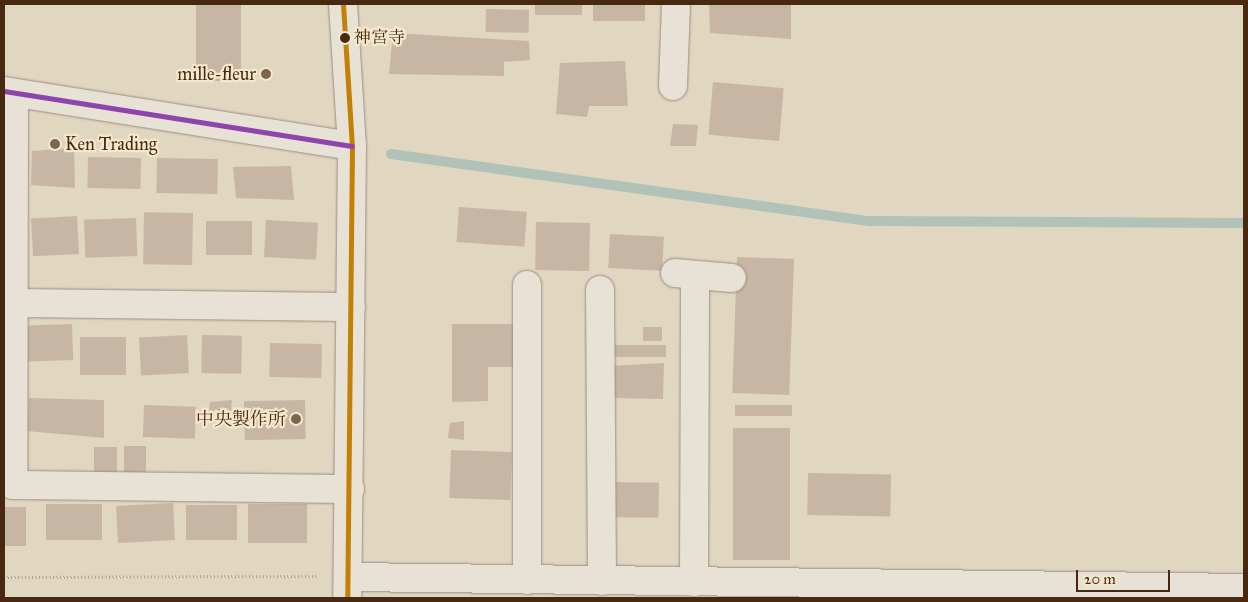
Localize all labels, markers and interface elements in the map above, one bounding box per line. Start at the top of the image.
place label: 神宮寺 [354,28,405,48]
marker: 神宮寺 [340,33,350,43]
place label: mille-fleur [177,63,256,85]
marker: mille-fleur [260,68,272,80]
place label: Ken Trading [65,133,157,155]
marker: Ken Trading [49,138,61,150]
place label: 中央製作所 [196,408,286,430]
marker: 中央製作所 [290,413,302,425]
scale bar [1078,560,1172,592]
text: 20 m [1084,570,1116,588]

